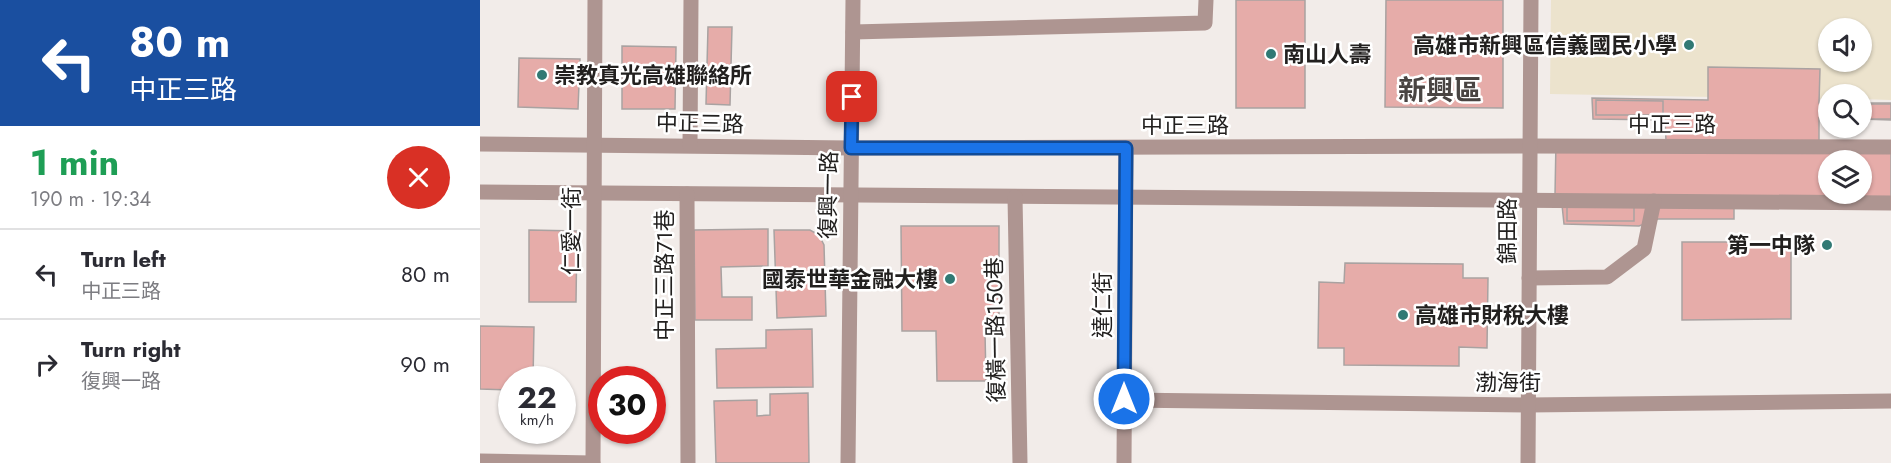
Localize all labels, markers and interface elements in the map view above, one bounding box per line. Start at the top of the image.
text: 80 m [129,12,230,73]
map controls [1818,18,1872,204]
button: sound [1818,18,1872,72]
icon: left [30,24,108,102]
place label: 高雄市新興區信義國民小學 [1413,29,1677,61]
place label: 南山人壽 [1283,38,1371,70]
marker: 高雄市新興區信義國民小學 [1682,38,1696,52]
marker: 南山人壽 [1264,47,1278,61]
place label: 崇教真光高雄聯絡所 [554,59,752,91]
marker: 崇教真光高雄聯絡所 [535,68,549,82]
text: 中正三路 [129,70,237,109]
district label: 新興區 [1398,70,1482,111]
pin [826,71,877,122]
icon: arrive [835,80,868,113]
button: search [1818,84,1872,138]
street label: 中正三路 [656,106,744,140]
street label: 中正三路 [1628,108,1716,140]
street label: 中正三路 [1141,109,1229,141]
text: 1 min [30,136,119,188]
button: close [387,146,450,209]
button: layers [1818,150,1872,204]
street label: 復興一路 [811,151,845,239]
text: 190 m · 19:34 [30,185,151,214]
street label: 仁愛一街 [555,187,587,275]
street label: 錦田路 [1491,198,1523,264]
street label: 中正三路71巷 [648,209,680,341]
place label: 第一中隊 [1727,229,1815,261]
marker: 第一中隊 [1820,238,1834,252]
text: Turn left [81,243,166,275]
street label: 復橫一路150巷 [978,257,1012,403]
icon: left [30,258,63,291]
text: 80 m [401,258,450,290]
place label: 國泰世華金融大樓 [762,263,938,295]
marker: 國泰世華金融大樓 [943,272,957,286]
street label: 達仁街 [1086,272,1118,338]
text: 中正三路 [81,277,161,306]
place label: 高雄市財稅大樓 [1415,299,1569,331]
marker: 高雄市財稅大樓 [1396,308,1410,322]
text: Turn right [81,333,181,365]
icon: right [30,348,63,381]
text: 90 m [400,348,450,380]
speed limit sign: 30 [588,366,666,444]
street label: 渤海街 [1475,366,1541,398]
text: 復興一路 [81,367,161,396]
position arrow [1092,367,1156,431]
text: 22 [517,376,557,419]
text: km/h [520,409,554,431]

